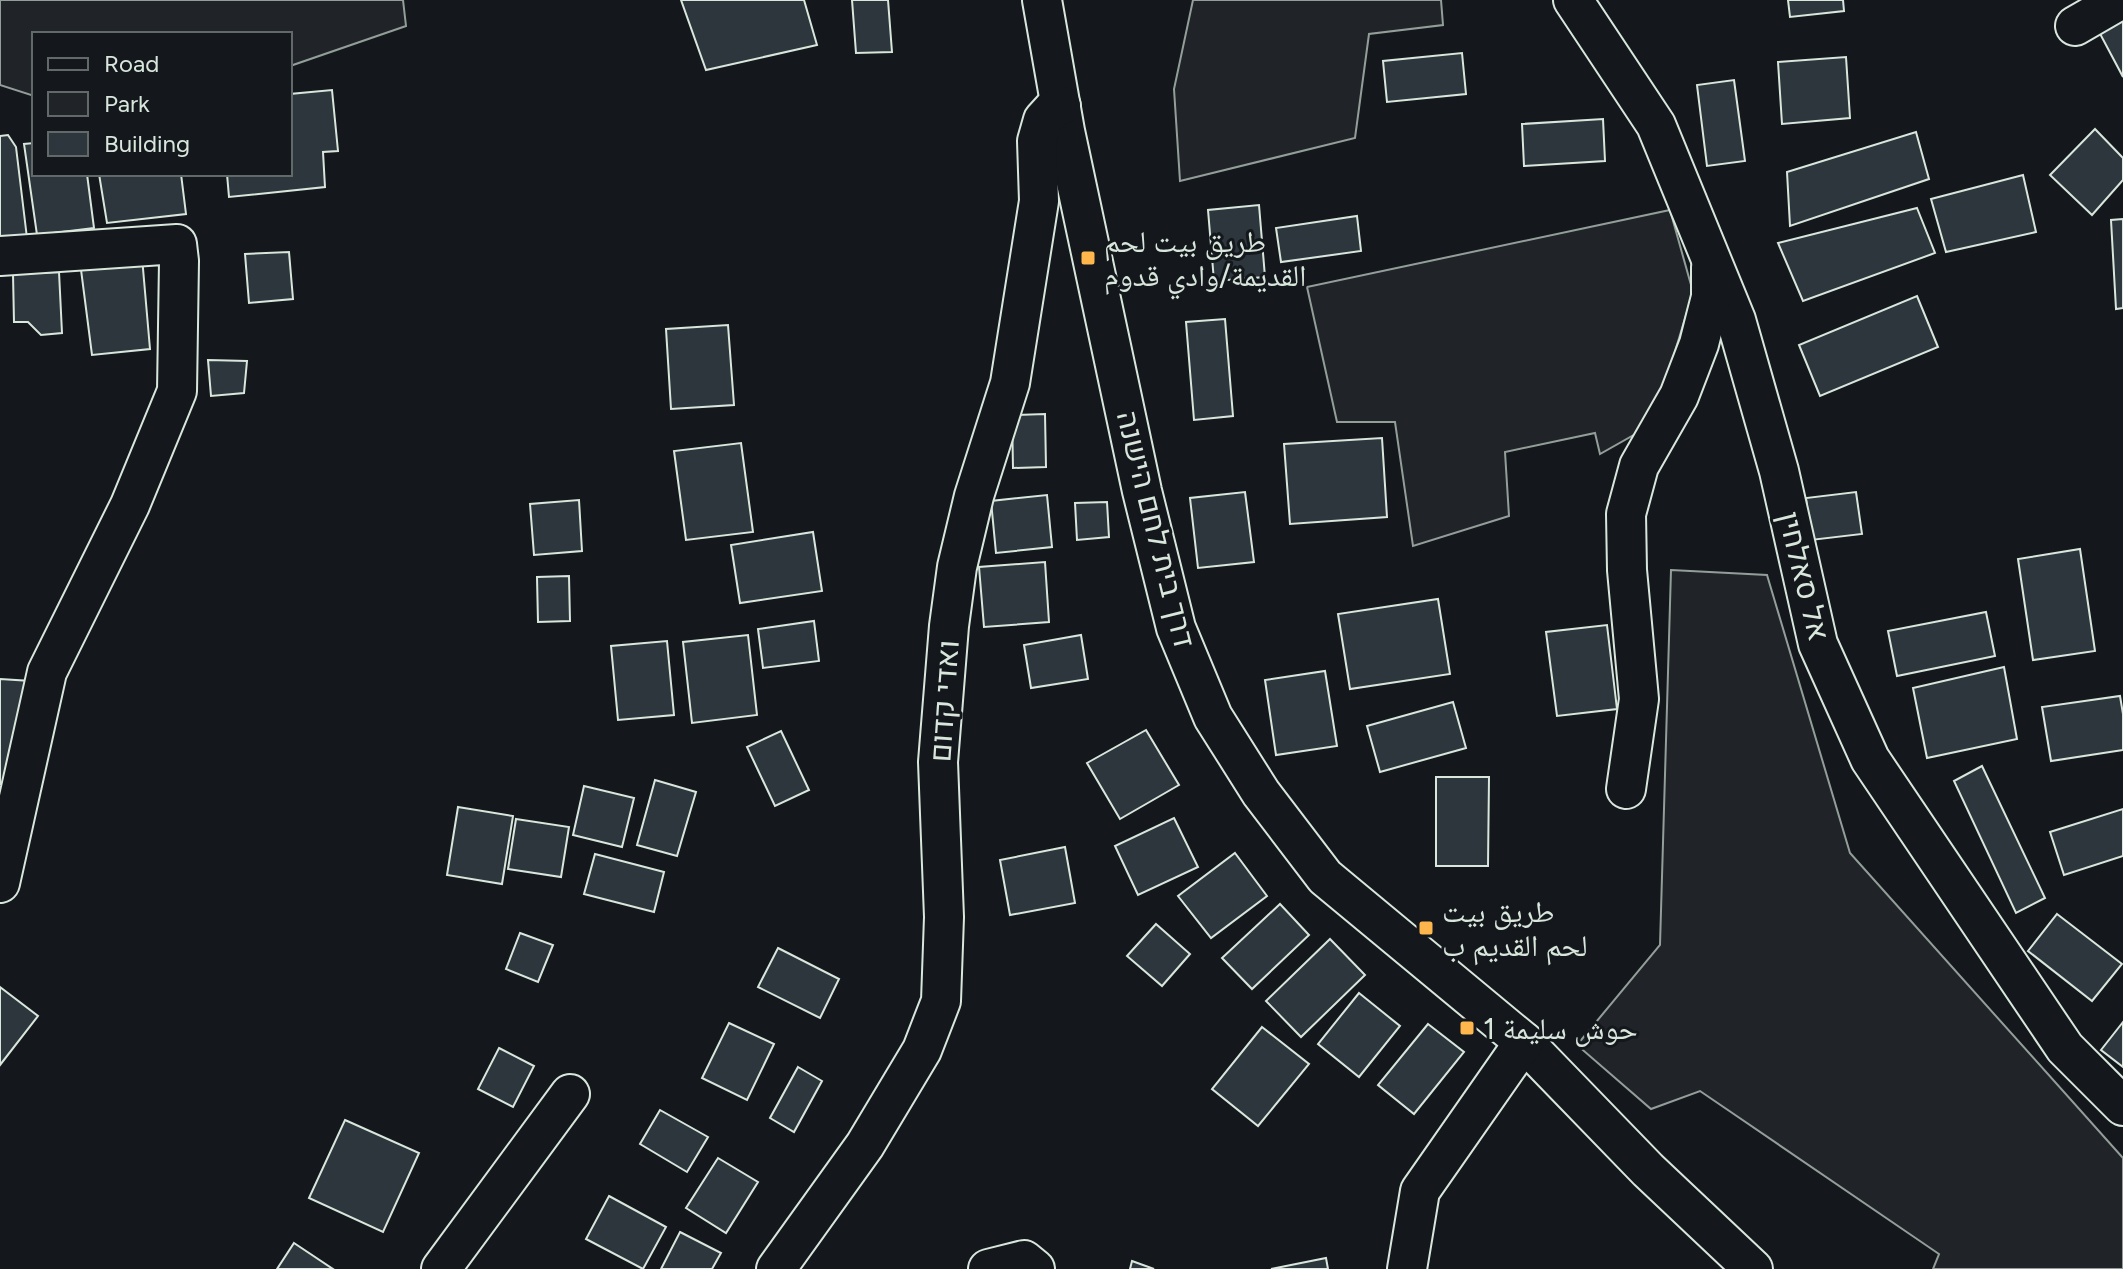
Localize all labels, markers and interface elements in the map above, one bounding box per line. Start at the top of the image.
legend [32,32,292,176]
text: Road [104,49,159,78]
text: Park [104,89,150,118]
text: Building [104,129,190,158]
place label: طريق بيت لحم القديمة/وادي قدوم [1104,223,1306,299]
marker: طريق بيت لحم القديمة/وادي قدوم [1079,249,1097,267]
street label: דרך בית לחם הישנה [1109,407,1203,651]
street label: אל סאלחין [1770,508,1838,644]
street label: ואדי קדום [921,639,967,763]
place label: طريق بيت لحم القديم ب [1442,893,1588,966]
marker: طريق بيت لحم القديم ب [1417,919,1435,937]
place label: حوش سليمة 1 [1483,1010,1638,1047]
marker: حوش سليمة 1 [1458,1019,1476,1037]

